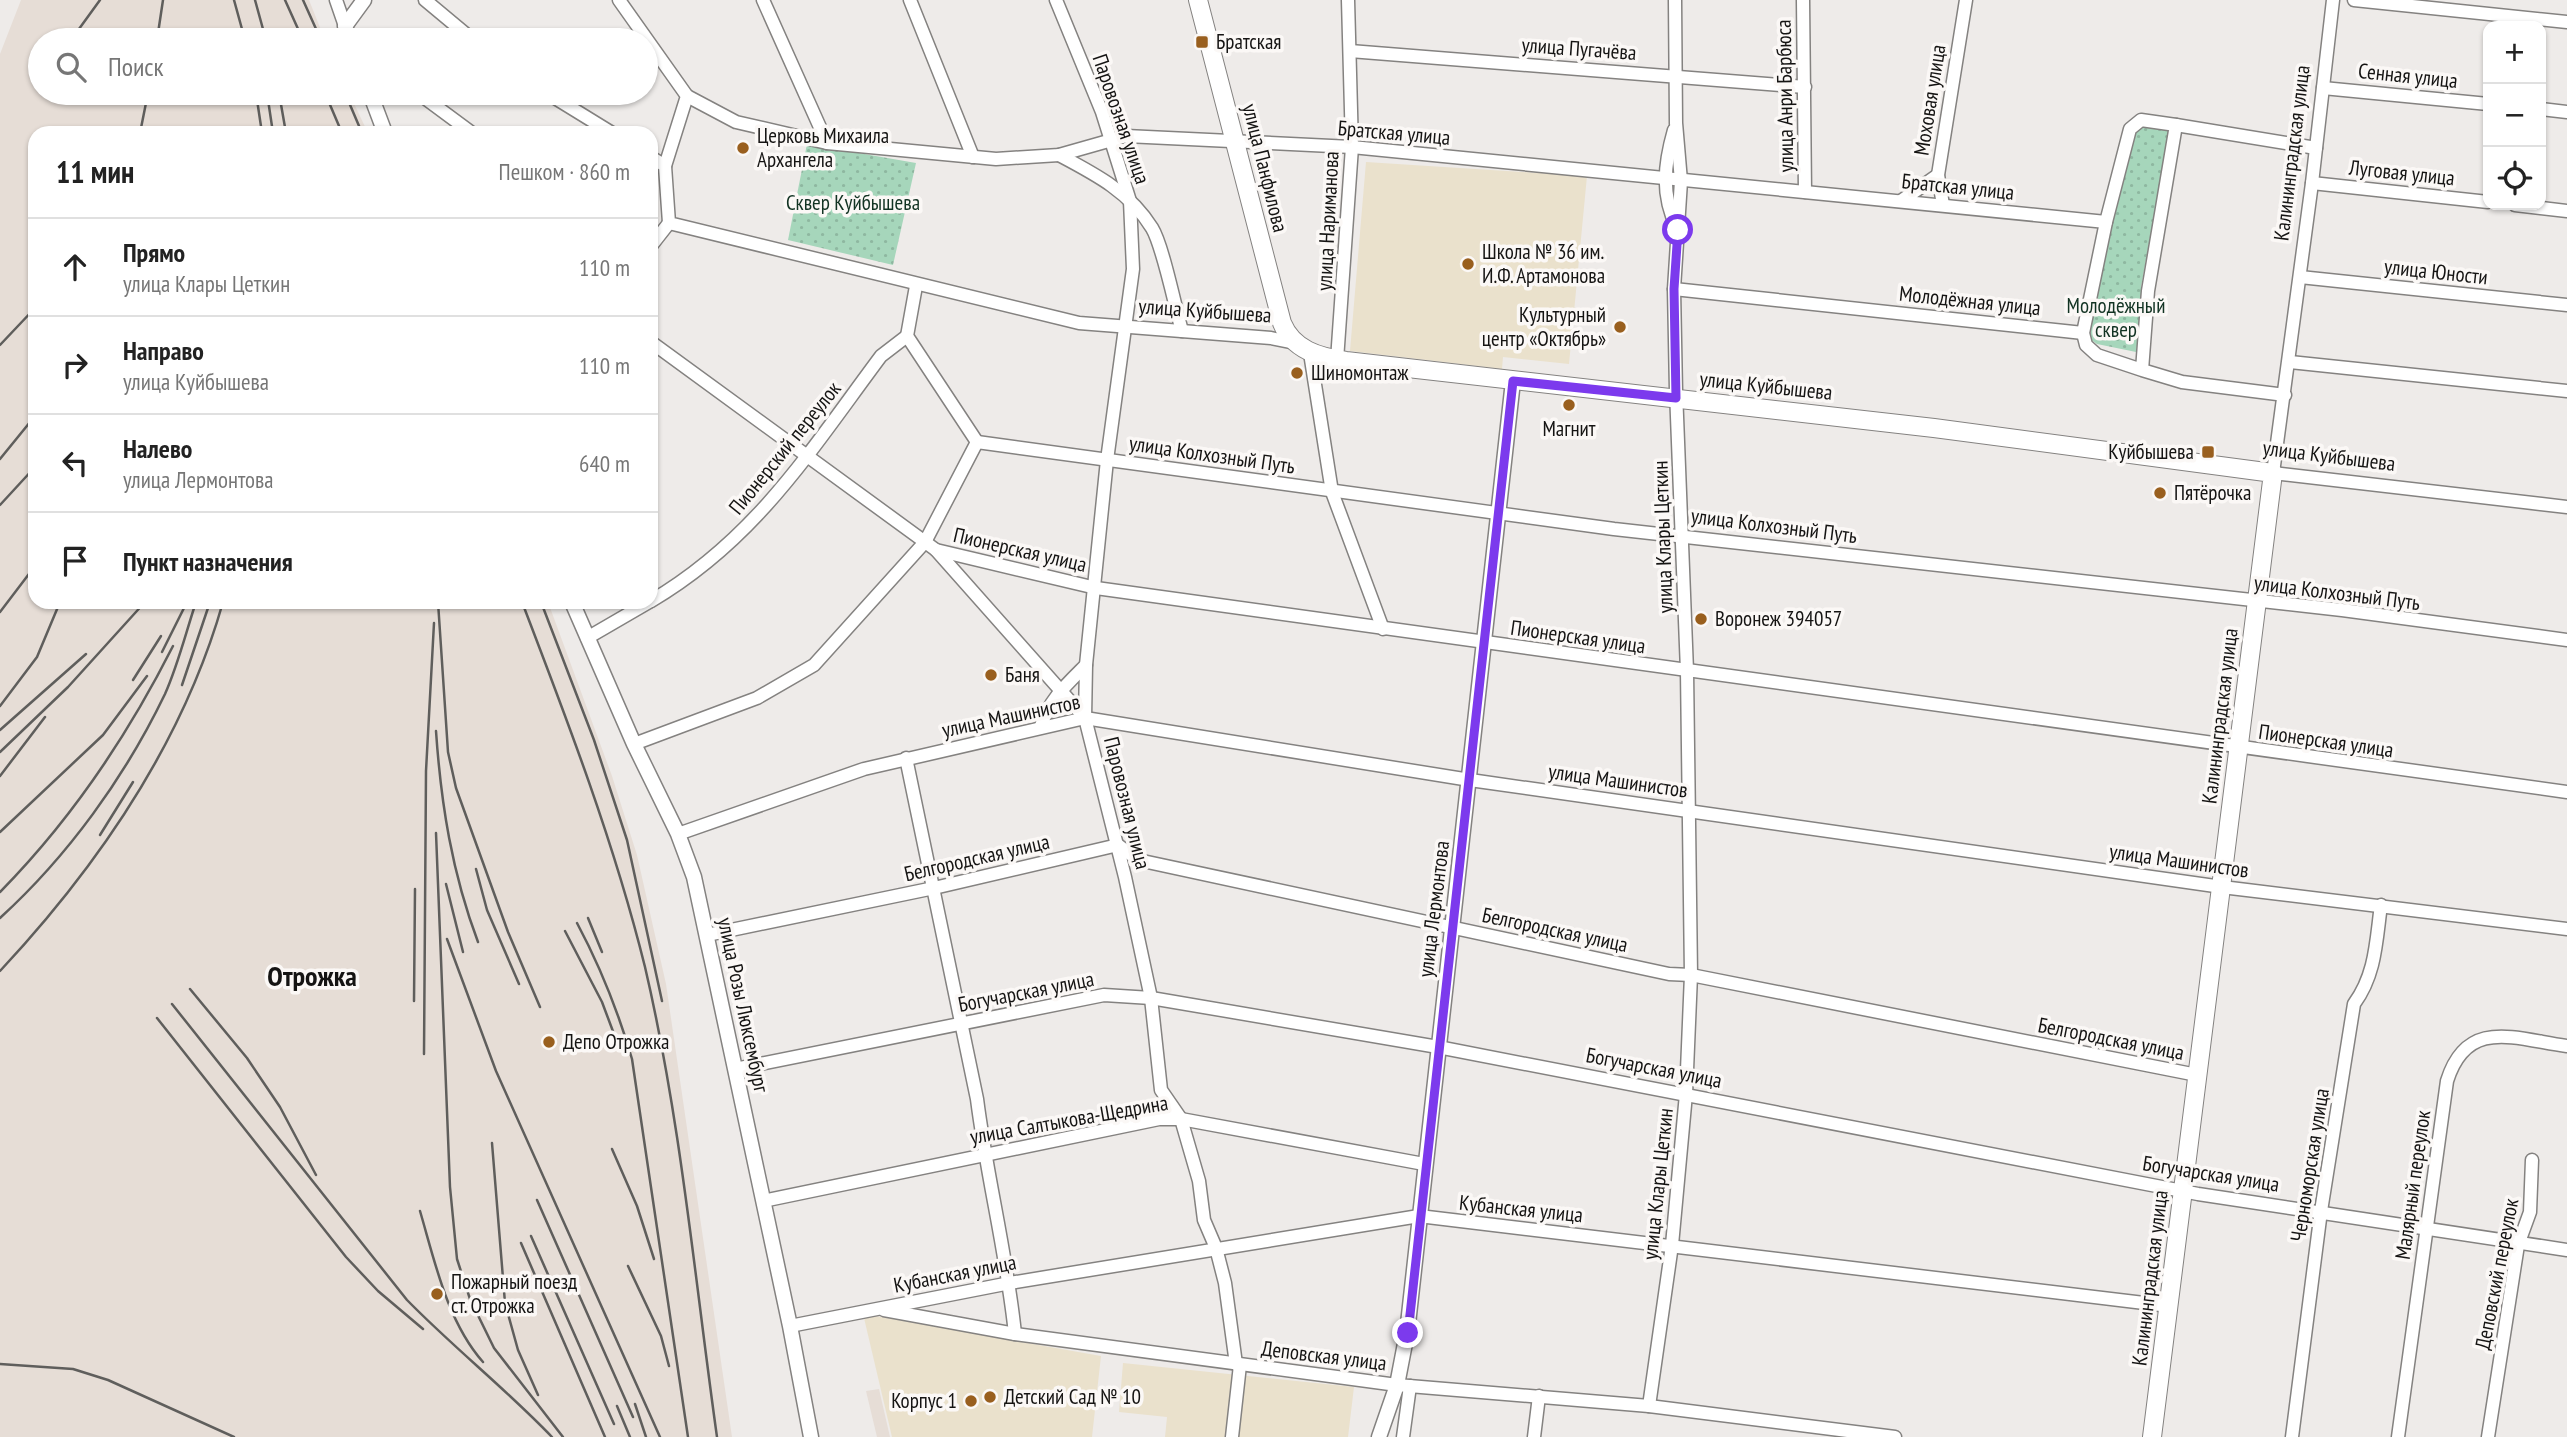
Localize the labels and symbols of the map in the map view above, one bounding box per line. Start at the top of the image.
street label: улица Анри Барбюса [1770,19,1799,173]
place label: Братская [1216,28,1281,55]
street label: улица Пугачёва [1521,31,1637,66]
marker: Братская [1194,34,1210,50]
street label: Моховая улица [1907,43,1952,157]
street label: Паровозная улица [1087,50,1156,187]
street label: Сенная улица [2357,57,2459,94]
street label: Калининградская улица [2267,64,2316,242]
street label: улица Панфилова [1236,101,1294,235]
street label: Братская улица [1337,114,1451,151]
place label: Церковь Михаила Архангела [757,122,889,173]
marker: Церковь Михаила Архангела [735,140,751,156]
street label: улица Нариманова [1310,150,1345,292]
street label: Луговая улица [2347,153,2456,191]
street label: Братская улица [1900,167,2016,206]
park label: Сквер Куйбышева [786,189,920,216]
route start [1662,214,1693,245]
place label: Школа № 36 им. И.Ф. Артамонова [1482,238,1605,289]
street label: улица Юности [2383,253,2489,290]
marker: Школа № 36 им. И.Ф. Артамонова [1460,256,1476,272]
street label: Молодёжная улица [1898,280,2042,321]
street label: улица Куйбышева [1138,292,1272,329]
park label: Молодёжный сквер [2067,292,2165,343]
place label: Культурный центр «Октябрь» [1482,301,1606,352]
marker: Культурный центр «Октябрь» [1612,319,1628,335]
place label: Шиномонтаж [1311,359,1409,386]
marker: Шиномонтаж [1289,365,1305,381]
street label: улица Куйбышева [1698,365,1834,406]
street label: Пионерский переулок [723,376,847,520]
marker: Магнит [1561,397,1577,413]
place label: Магнит [1542,415,1596,442]
street label: улица Колхозный Путь [1127,430,1297,480]
street label: улица Куйбышева [2261,434,2397,477]
place label: Куйбышева [2108,438,2194,465]
marker: Куйбышева [2200,444,2216,460]
street label: улица Клары Цеткин [1646,460,1679,614]
place label: Пятёрочка [2174,479,2251,506]
marker: Пятёрочка [2152,485,2168,501]
street label: улица Колхозный Путь [1690,502,1859,549]
street label: Пионерская улица [951,521,1089,578]
street label: улица Колхозный Путь [2253,569,2422,616]
place label: Воронеж 394057 [1715,605,1842,632]
marker: Воронеж 394057 [1693,611,1709,627]
street label: Пионерская улица [1509,614,1647,659]
street label: Калининградская улица [2195,627,2244,805]
place label: Баня [1005,661,1040,688]
marker: Баня [983,667,999,683]
street label: улица Машинистов [939,688,1082,743]
street label: Пионерская улица [2257,718,2395,763]
street label: Паровозная улица [1098,734,1157,872]
street label: улица Машинистов [1547,757,1690,804]
street label: Белгородская улица [902,828,1052,887]
street label: улица Машинистов [2108,837,2251,884]
street label: улица Лермонтова [1412,839,1455,979]
street label: Белгородская улица [1480,901,1630,958]
street label: улица Розы Люксембург [712,915,775,1096]
district label: Отрожка [267,957,357,994]
street label: Богучарская улица [956,965,1096,1018]
street label: Белгородская улица [2036,1011,2186,1066]
place label: Депо Отрожка [563,1028,669,1055]
marker: Депо Отрожка [541,1034,557,1050]
street label: Богучарская улица [1584,1041,1724,1094]
street label: Черноморская улица [2284,1086,2335,1244]
street label: улица Салтыкова-Щедрина [968,1089,1170,1150]
street label: улица Клары Цеткин [1636,1107,1679,1261]
street label: Малярный переулок [2389,1109,2436,1261]
street label: Богучарская улица [2141,1149,2281,1198]
street label: Кубанская улица [1458,1189,1584,1228]
street label: Калининградская улица [2125,1189,2174,1367]
street label: Деповский переулок [2469,1196,2524,1352]
street label: Кубанская улица [891,1248,1018,1299]
place label: Пожарный поезд ст. Отрожка [451,1268,577,1319]
marker: Пожарный поезд ст. Отрожка [429,1286,445,1302]
route end [1392,1317,1423,1348]
street label: Деповская улица [1260,1334,1388,1377]
place label: Детский Сад № 10 [1004,1383,1141,1410]
place label: Корпус 1 [891,1387,957,1414]
marker: Детский Сад № 10 [982,1389,998,1405]
marker: Корпус 1 [963,1393,979,1409]

